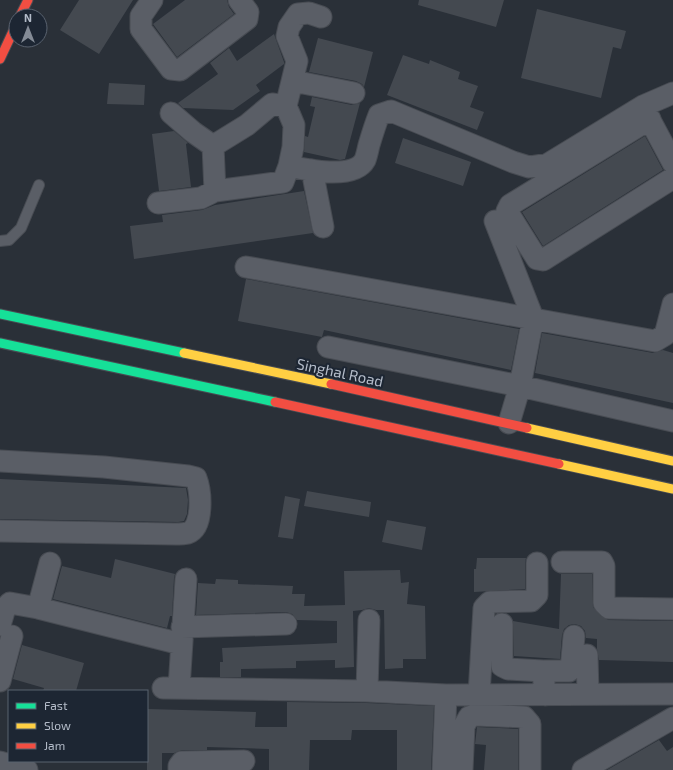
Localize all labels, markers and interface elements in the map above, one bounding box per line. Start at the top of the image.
north arrow [8,8,48,48]
text: N [24,11,32,24]
street label: Singhal Road [295,354,385,390]
legend [8,690,148,762]
text: Fast [44,698,68,712]
text: Slow [44,718,71,732]
text: Jam [44,738,65,752]

